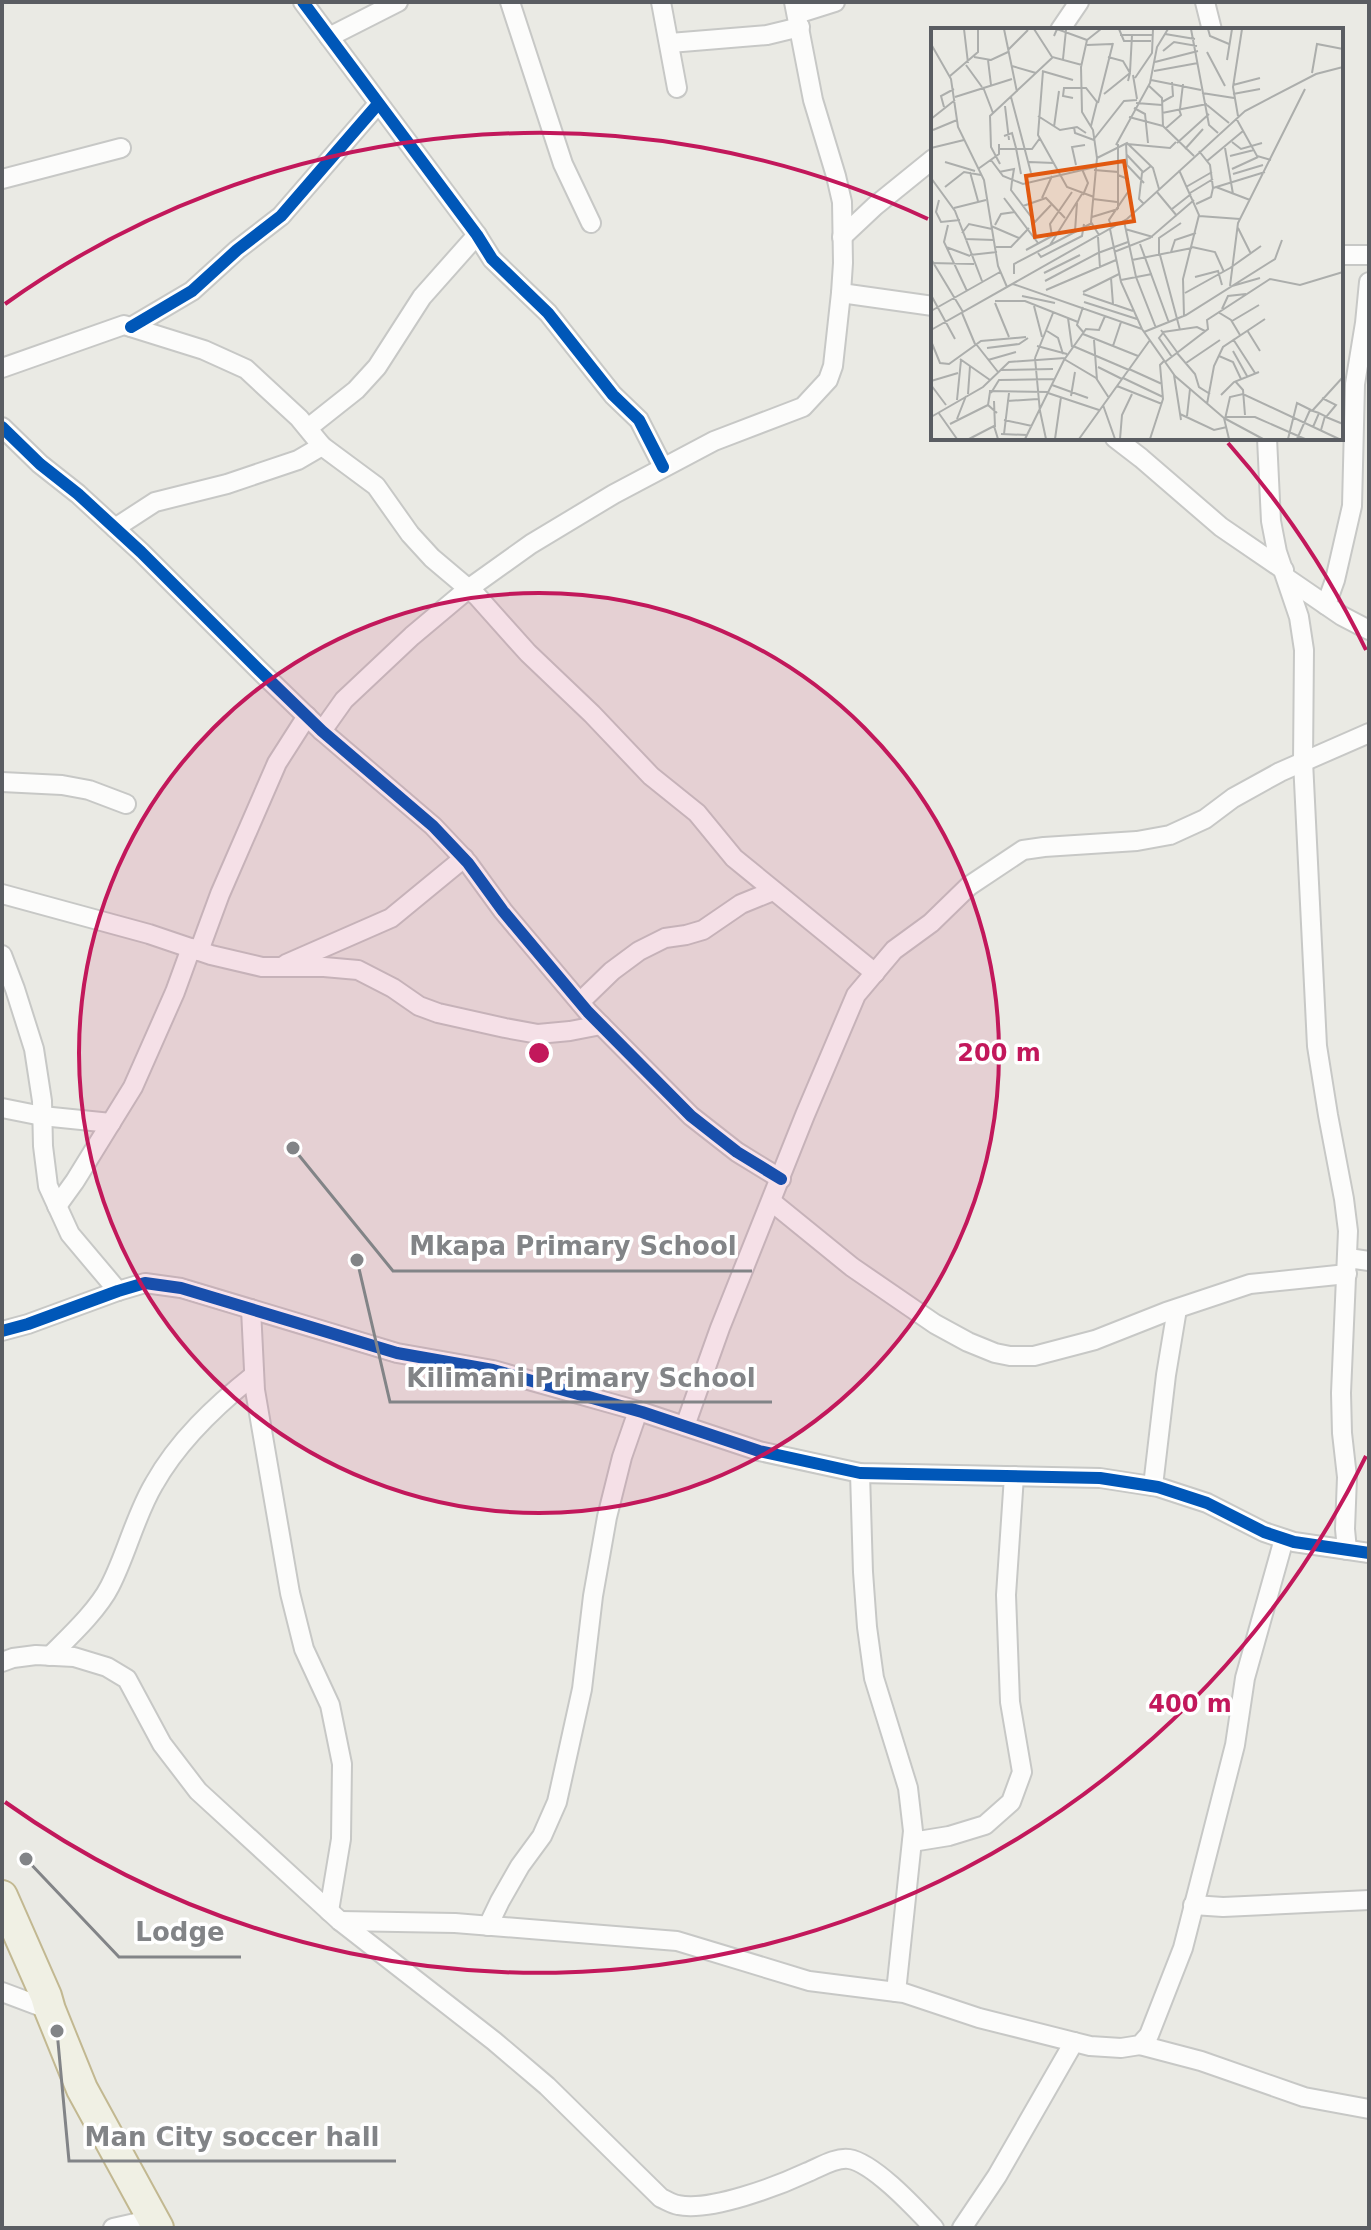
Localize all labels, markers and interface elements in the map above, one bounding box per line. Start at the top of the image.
inset map [931,28,1343,440]
centre of rings [525,1039,553,1067]
text: 200 m [957,1039,1041,1067]
callout: Mkapa Primary School [393,1221,752,1271]
text: Mkapa Primary School [409,1231,737,1261]
callout: Kilimani Primary School [390,1352,772,1402]
text: Kilimani Primary School [406,1363,756,1393]
text: 400 m [1148,1690,1232,1718]
callout: Lodge [119,1907,241,1957]
text: Lodge [135,1917,225,1947]
callout: Man City soccer hall [69,2111,396,2161]
text: Man City soccer hall [85,2122,379,2152]

